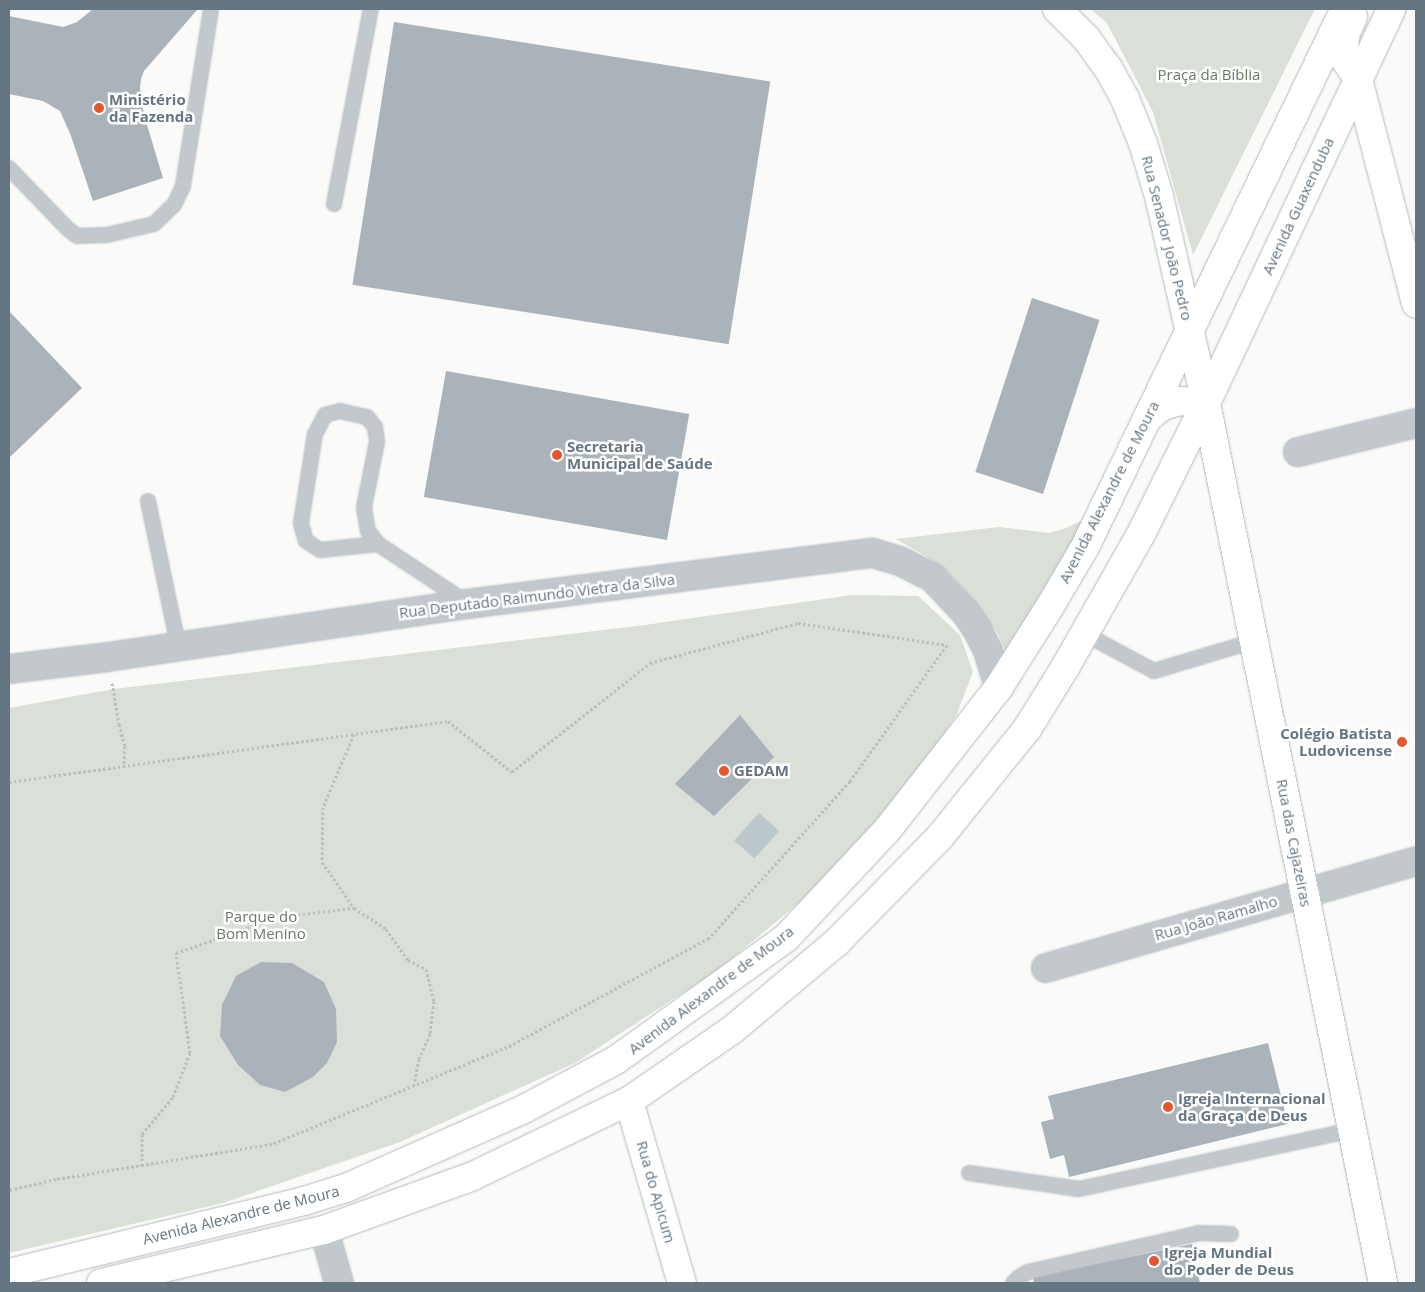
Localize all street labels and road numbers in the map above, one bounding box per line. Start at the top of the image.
street label: Avenida Guaxenduba [1258,134,1338,278]
street label: Rua Senador João Pedro [1138,154,1196,322]
street label: Avenida Alexandre de Moura [1055,398,1163,586]
street label: Rua Deputado Raimundo Vietra da Silva [398,570,676,622]
street label: Rua das Cajazeiras [1273,777,1315,909]
street label: Rua João Ramalho [1153,892,1279,944]
street label: Avenida Alexandre de Moura [625,922,797,1058]
street label: Rua do Apicum [633,1139,679,1245]
street label: Avenida Alexandre de Moura [141,1182,341,1248]

